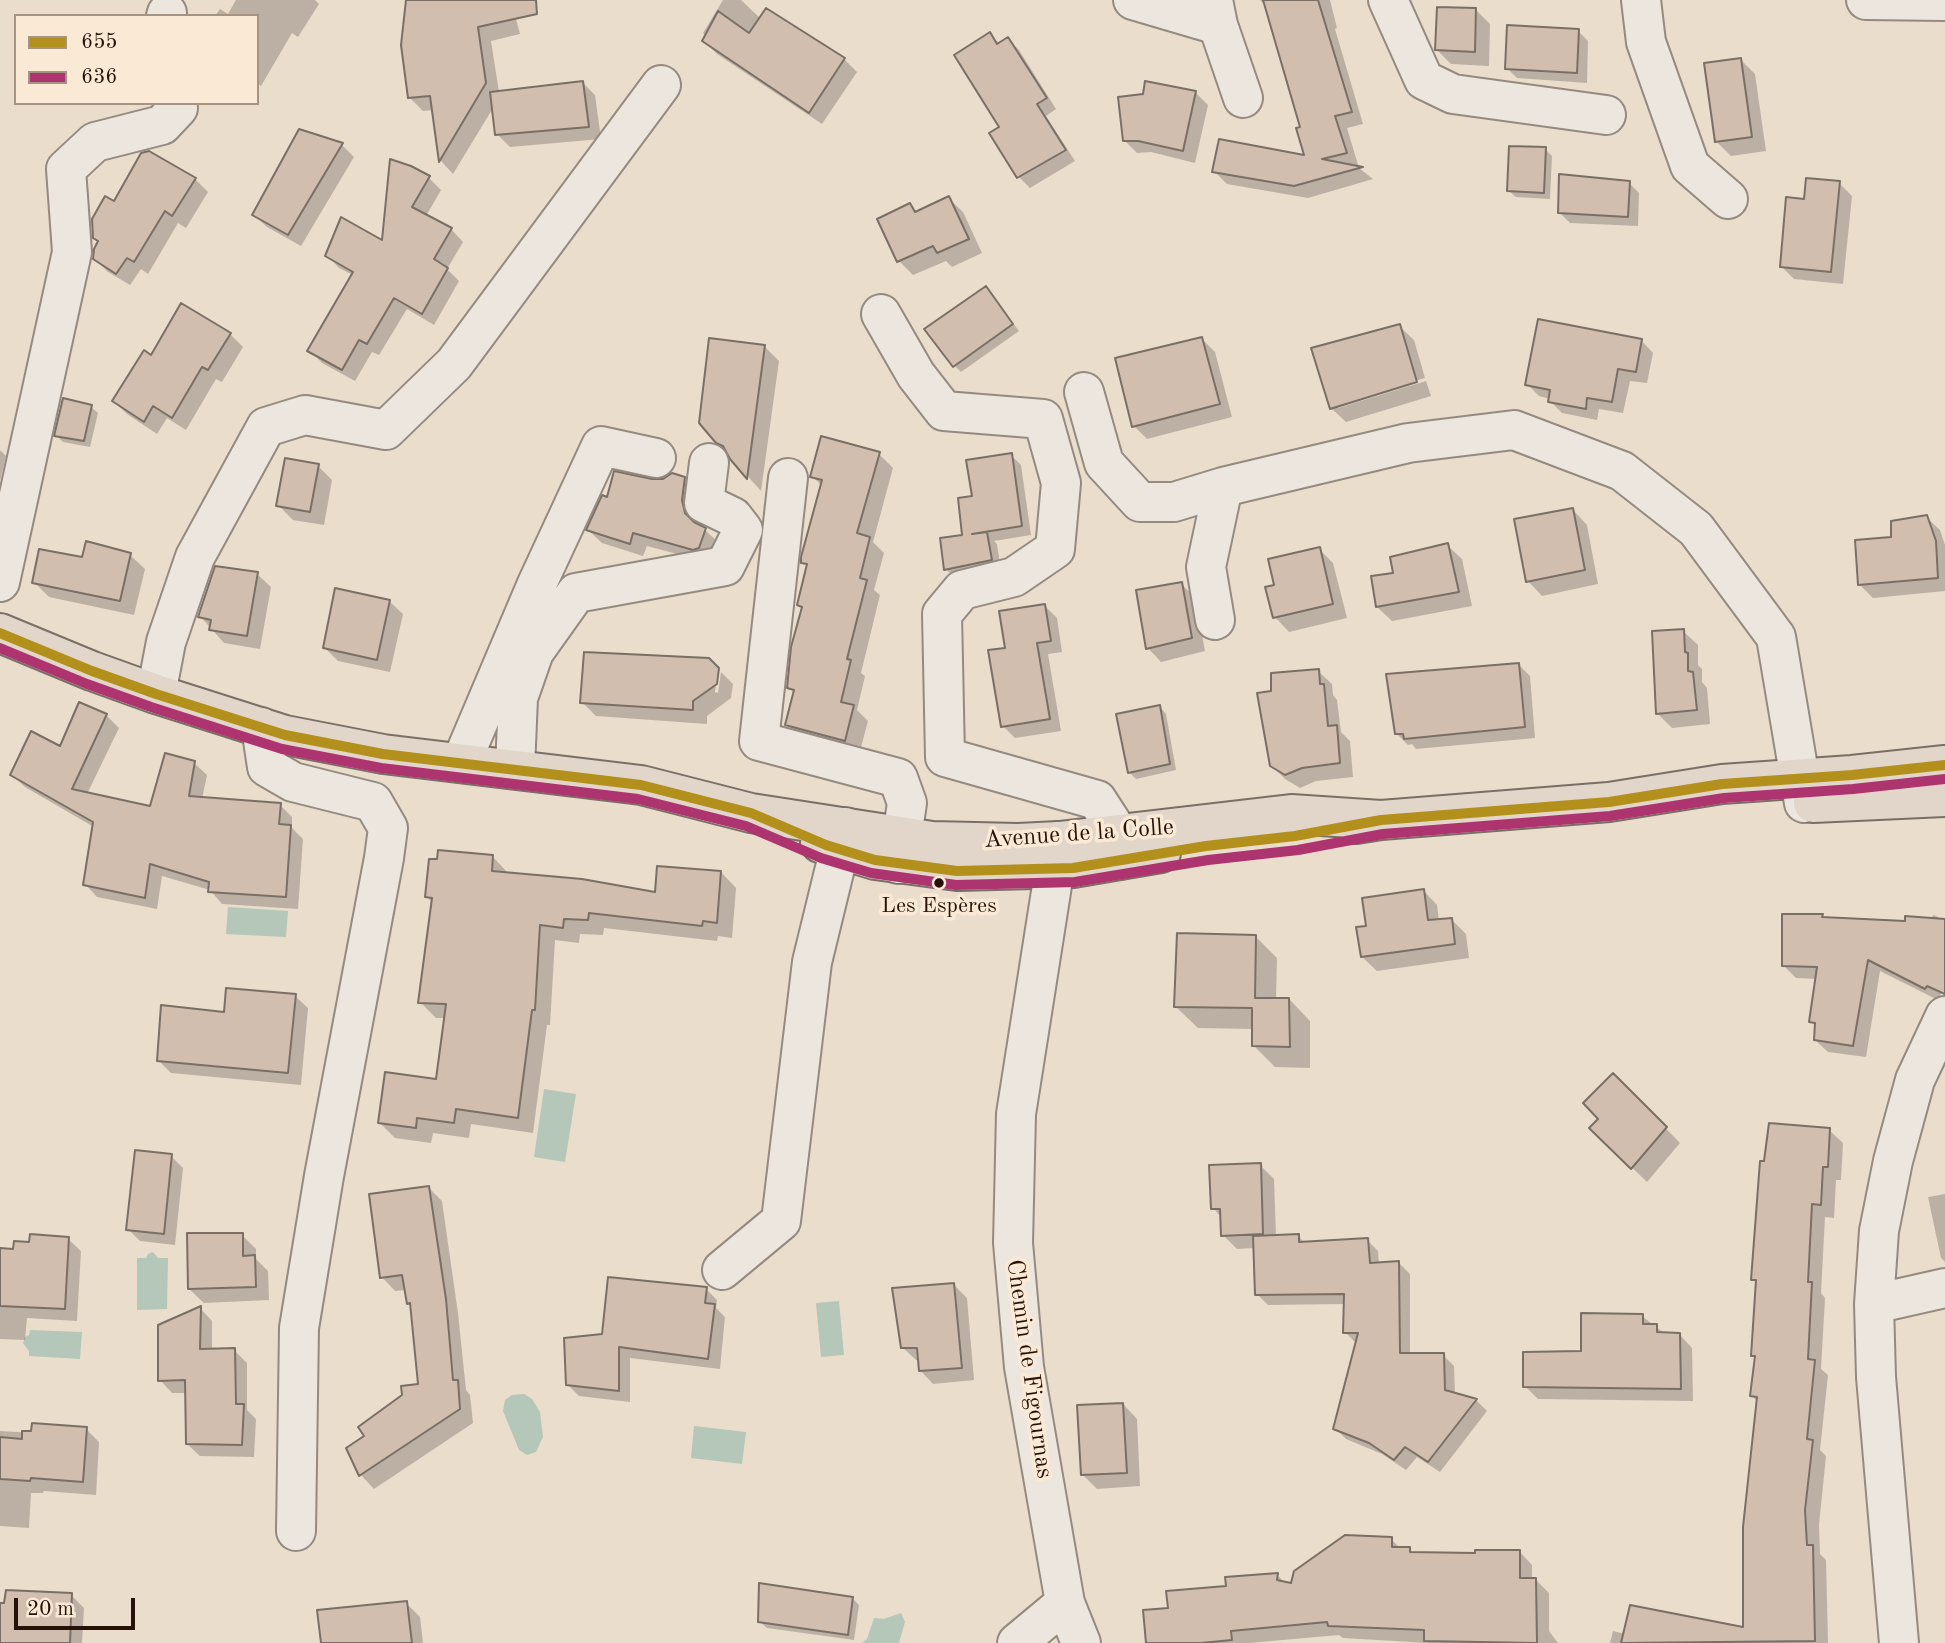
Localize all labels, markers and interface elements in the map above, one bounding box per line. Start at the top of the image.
legend [14,14,259,105]
text: 655 [81,32,118,53]
text: 636 [81,67,118,88]
street label: Avenue de la Colle [983,813,1175,855]
marker: Les Espères [932,876,946,890]
place label: Les Espères [881,893,997,919]
street label: Chemin de Figournas [999,1258,1059,1480]
scale bar [18,1584,138,1628]
text: 20 m [27,1599,74,1620]

